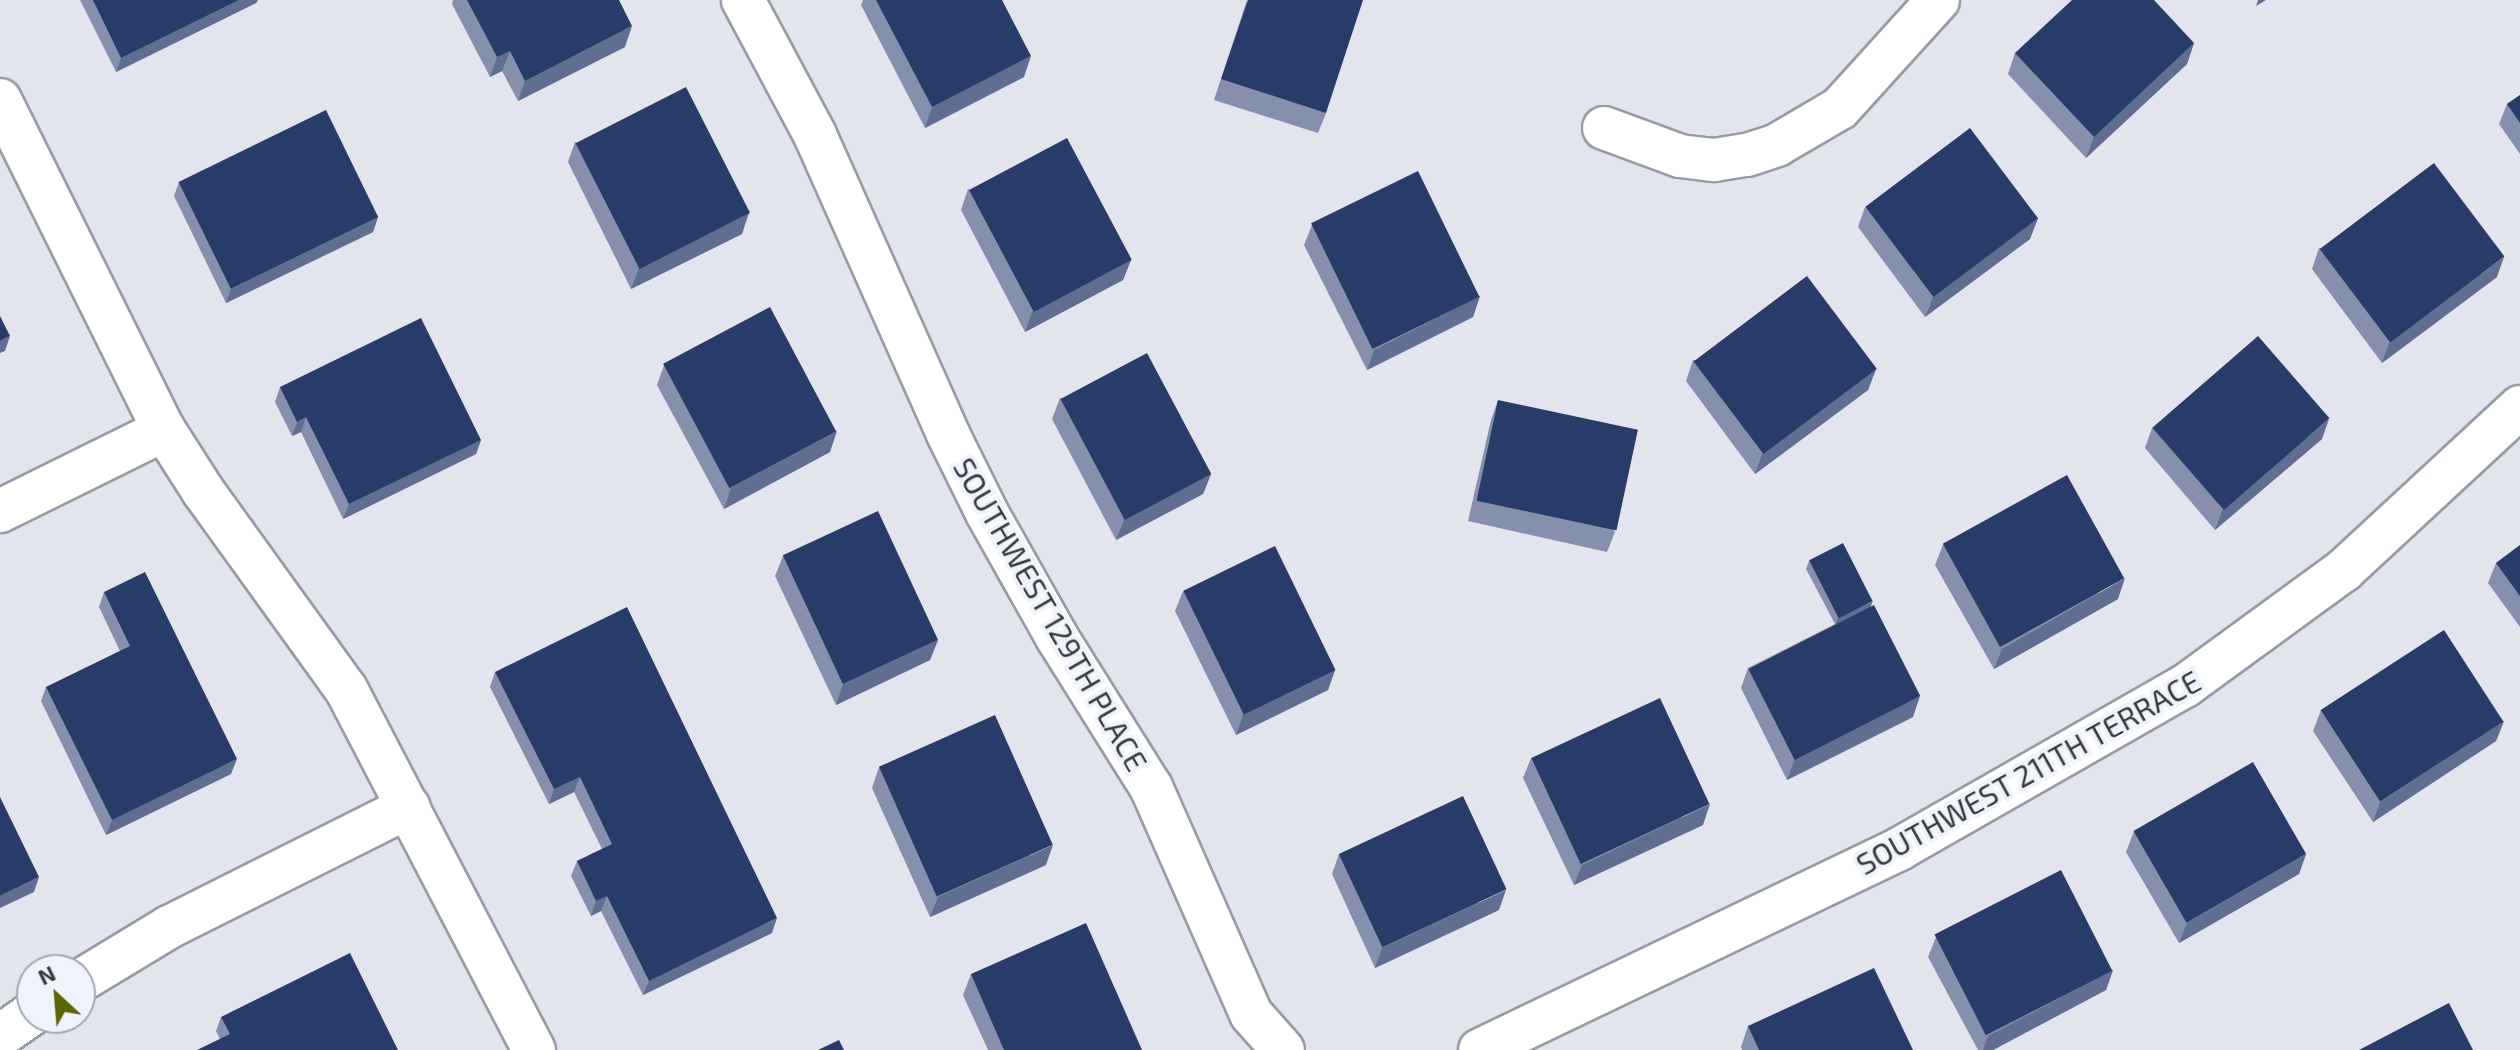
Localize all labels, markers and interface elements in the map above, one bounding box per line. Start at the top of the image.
street label: SOUTHWEST 129TH PLACE [946,451,1156,777]
street label: SOUTHWEST 211TH TERRACE [1849,662,2207,882]
north arrow [16,954,96,1034]
text: N [34,959,59,989]

